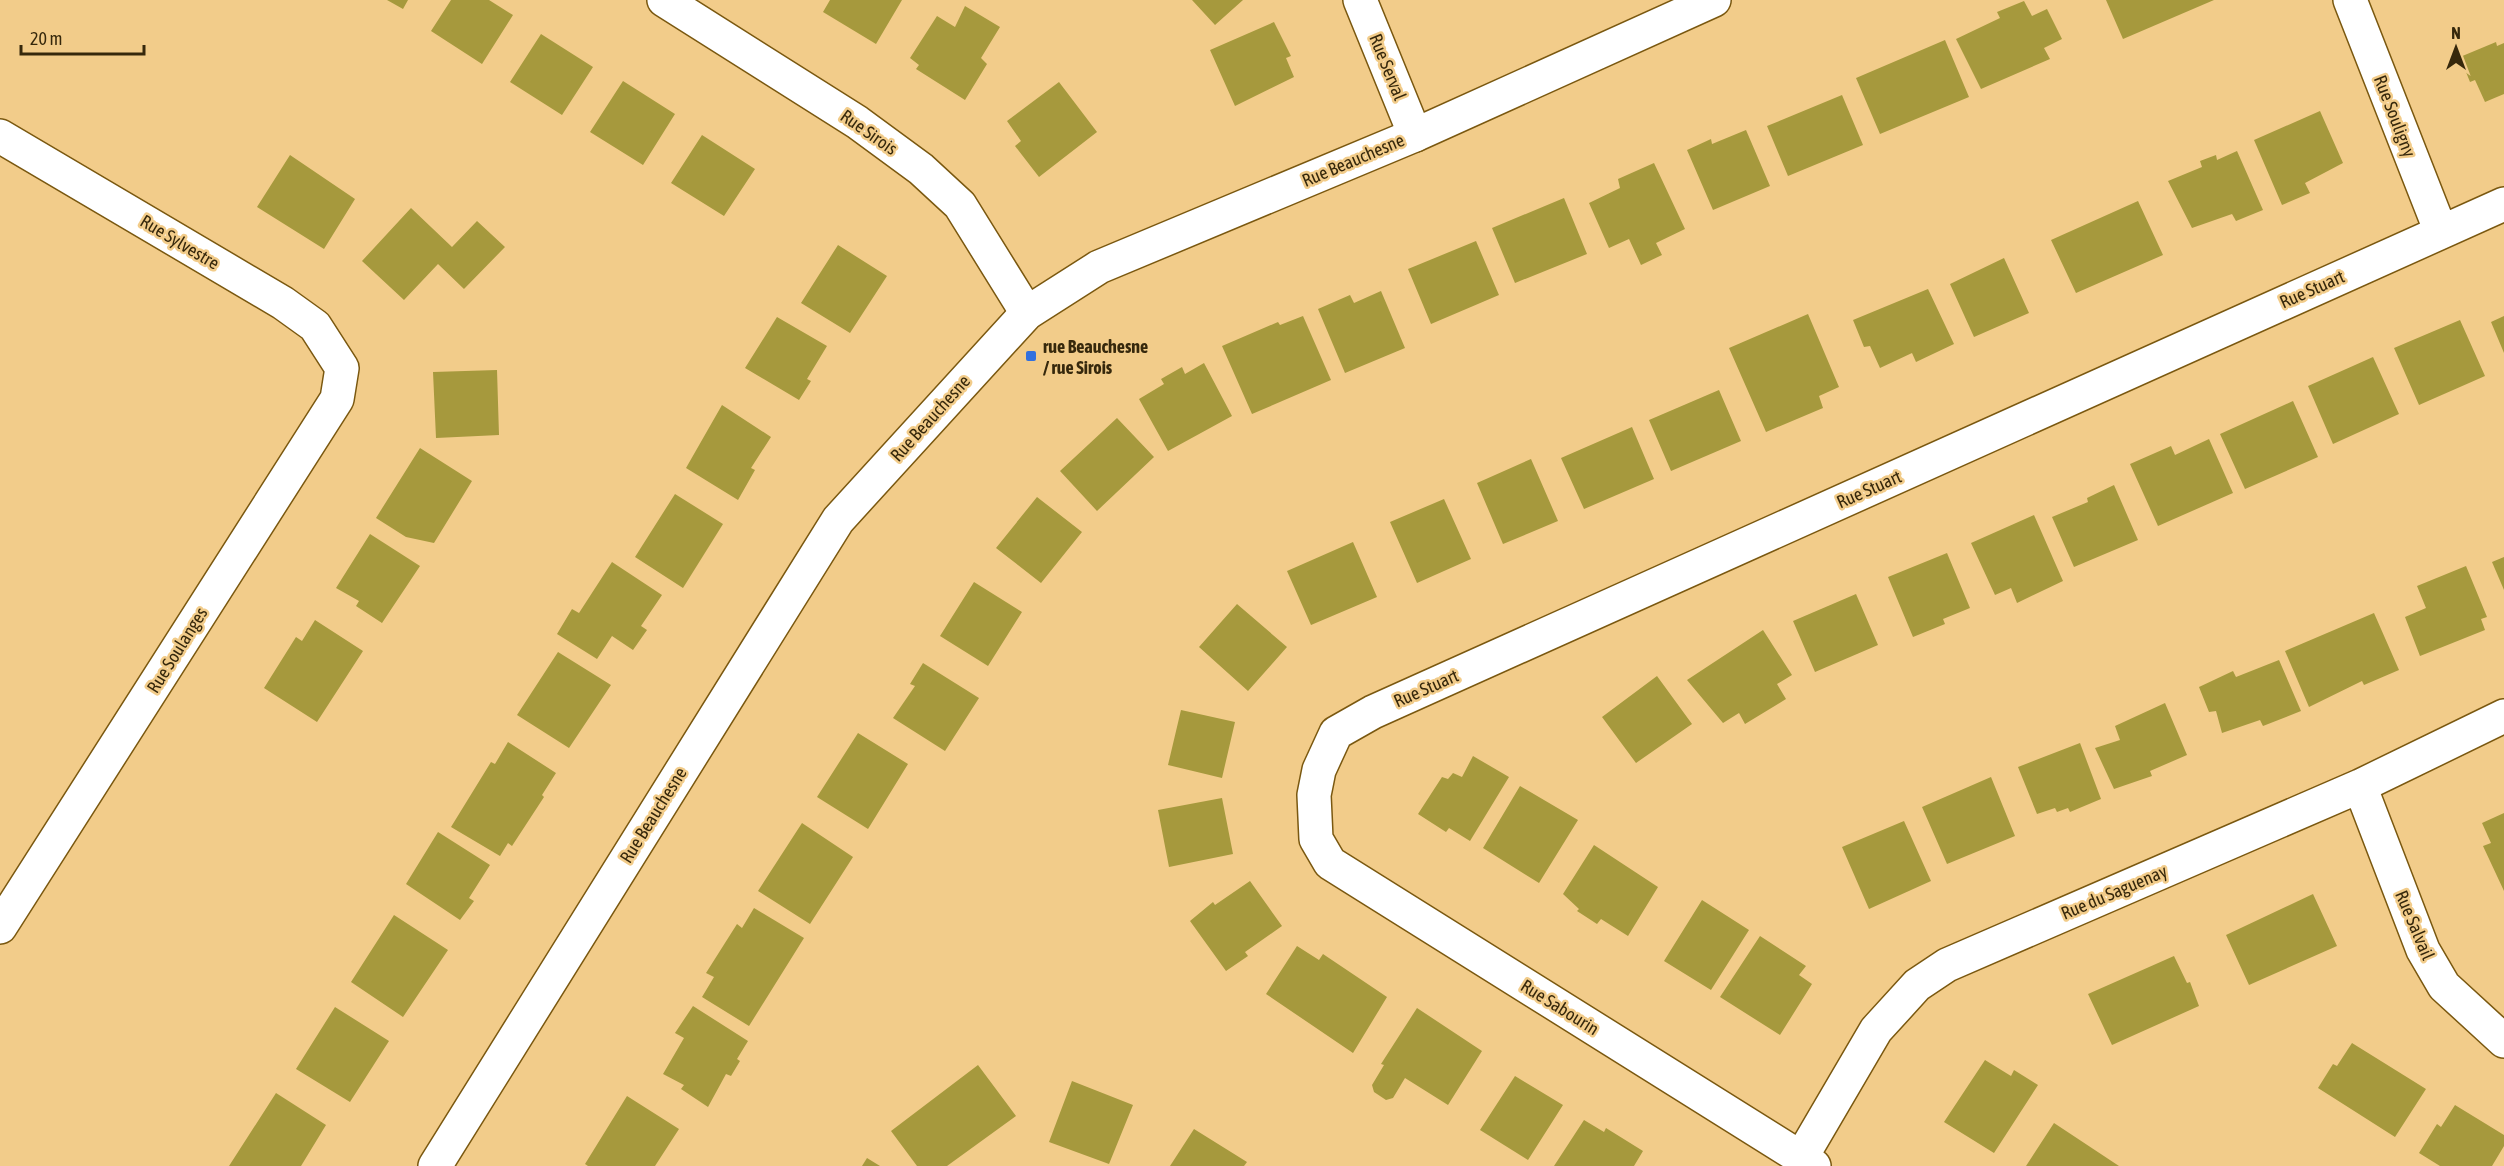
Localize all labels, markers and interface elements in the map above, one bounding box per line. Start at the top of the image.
scale bar [21,18,144,56]
north arrow [2426,18,2486,78]
text: N [2451,24,2461,42]
text: 20 m [30,28,62,49]
street label: Rue Serval [1365,31,1411,103]
street label: Rue Souligny [2370,72,2420,160]
street label: Rue Sirois [837,105,901,159]
street label: Rue Beauchesne [1299,129,1407,191]
street label: Rue Sylvestre [137,210,223,274]
street label: Rue Stuart [2276,265,2348,313]
place label: rue Beauchesne / rue Sirois [1043,336,1148,378]
marker: rue Beauchesne / rue Sirois [1024,349,1038,363]
street label: Rue Beauchesne [886,371,974,465]
street label: Rue Stuart [1833,465,1905,513]
street label: Rue Soulanges [142,603,212,697]
street label: Rue Stuart [1390,664,1462,712]
street label: Rue Beauchesne [615,763,691,867]
street label: Rue du Saguenay [2058,860,2170,924]
street label: Rue Salvail [2391,887,2439,963]
street label: Rue Sabourin [1517,975,1603,1039]

